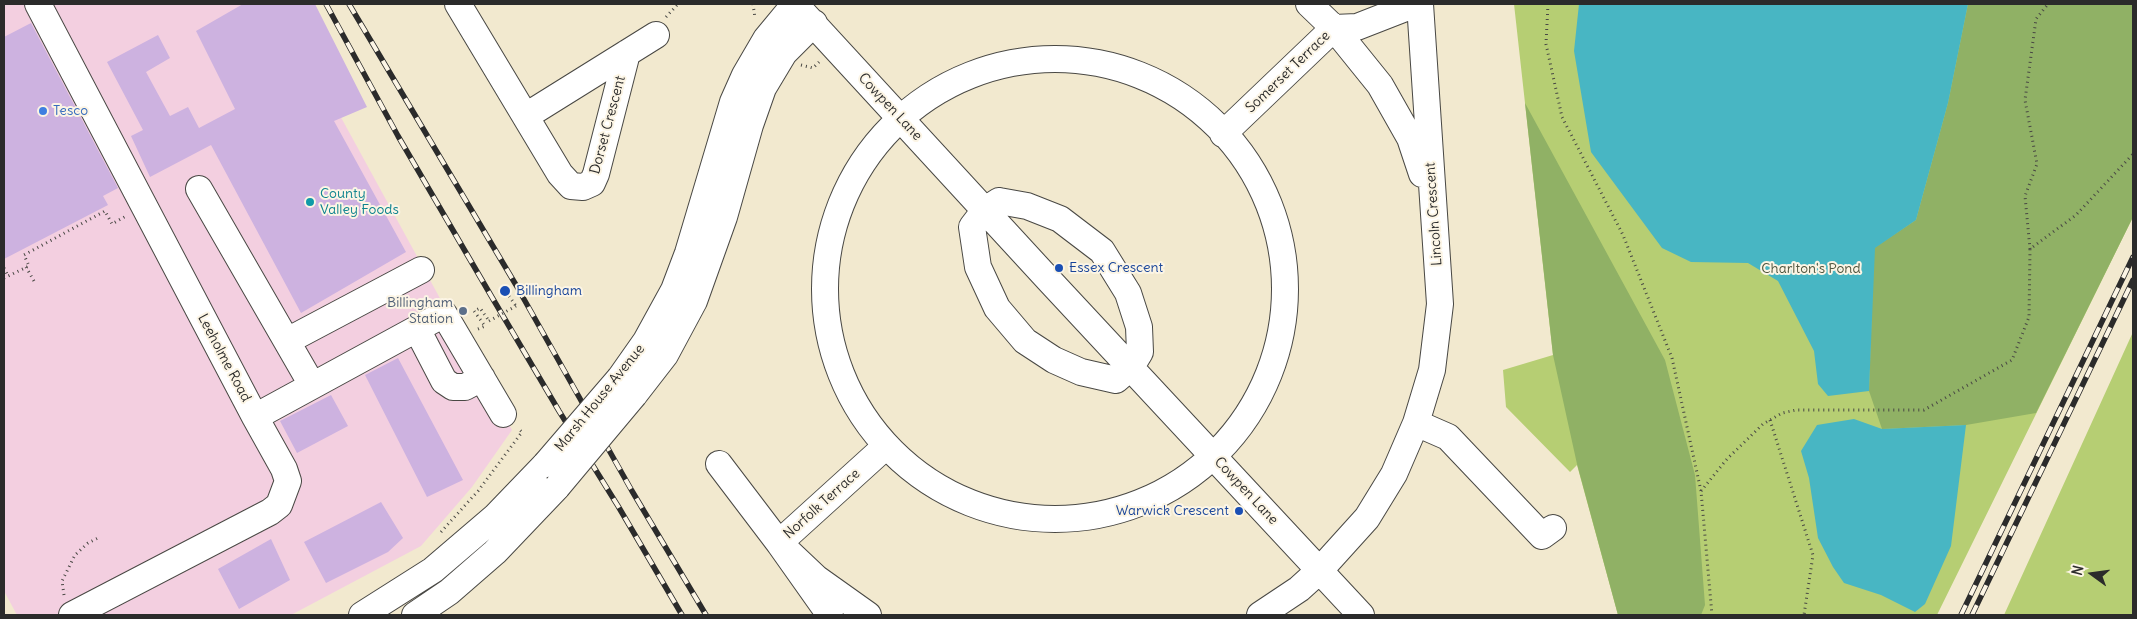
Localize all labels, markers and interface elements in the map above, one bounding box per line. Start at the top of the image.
street label: Somerset Terrace [1242,28,1334,116]
street label: Cowpen Lane [855,70,925,144]
street label: Dorset Crescent [587,74,629,176]
place label: Tesco [53,103,88,119]
marker: Tesco [37,105,49,117]
street label: Lincoln Crescent [1422,162,1446,266]
place label: County Valley Foods [320,186,399,218]
marker: County Valley Foods [304,196,316,208]
place label: Essex Crescent [1069,260,1163,276]
park label: Charlton's Pond [1761,261,1861,277]
marker: Essex Crescent [1053,262,1065,274]
place label: Billingham [516,283,582,299]
marker: Billingham [498,284,512,298]
place label: Billingham Station [387,295,453,328]
marker: Billingham Station [457,305,469,317]
street label: Leeholme Road [194,311,254,405]
street label: Marsh House Avenue [552,341,648,455]
street label: Cowpen Lane [1211,454,1281,528]
street label: Norfolk Terrace [781,465,863,543]
place label: Warwick Crescent [1116,503,1229,519]
marker: Warwick Crescent [1233,505,1245,517]
north arrow [2067,549,2117,599]
text: N [2068,563,2087,577]

